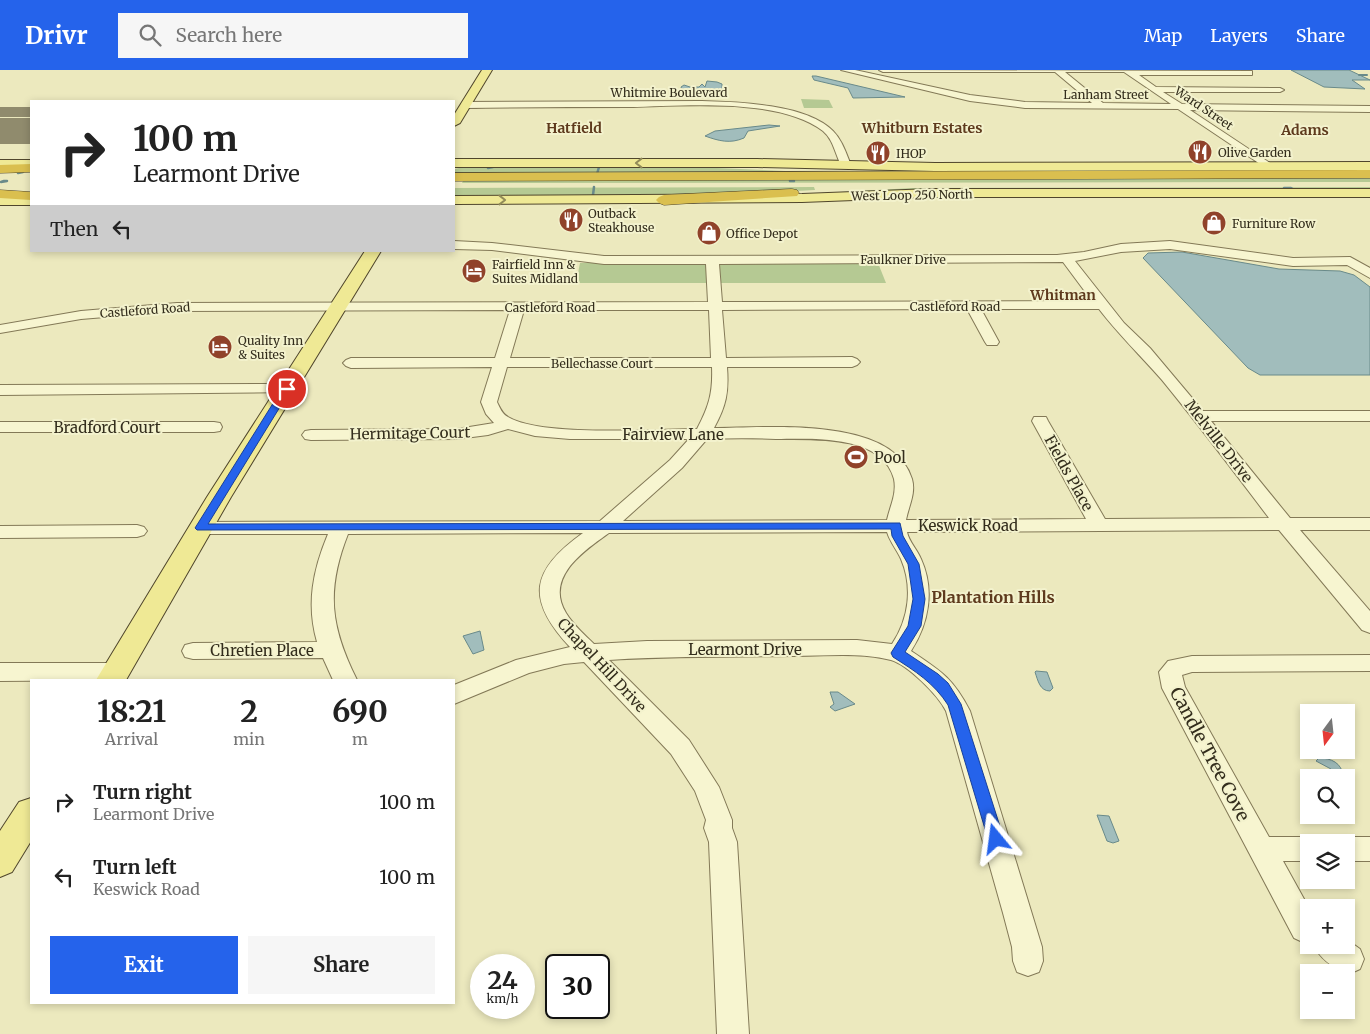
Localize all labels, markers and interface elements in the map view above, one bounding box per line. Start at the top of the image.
search box [118,13,468,58]
text: Drivr [25,20,88,51]
icon: search [136,21,164,49]
text: Search here [176,23,282,47]
text: Map [1144,24,1182,47]
text: Layers [1210,24,1268,47]
text: Share [1296,24,1345,47]
street label: Ward Street [1171,82,1236,133]
street label: Whitmire Boulevard [610,85,727,100]
street label: Lanham Street [1063,87,1149,102]
text: 100 m [133,117,238,161]
district label: Hatfield [546,119,602,137]
district label: Whitburn Estates [861,119,982,137]
icon: right [50,120,115,185]
district label: Adams [1280,121,1329,139]
restaurant icon: Olive Garden [1187,139,1213,165]
restaurant icon: IHOP [865,140,891,166]
place label: Olive Garden [1218,145,1292,160]
place label: IHOP [896,146,926,161]
one-way arrow [635,158,643,168]
text: Learmont Drive [133,160,300,188]
street label: West Loop 250 North [850,186,973,204]
one-way arrow [499,195,507,205]
place label: Outback Steakhouse [588,206,654,235]
restaurant icon: Outback Steakhouse [558,207,584,233]
shop icon: Furniture Row [1201,210,1227,236]
icon: left [108,215,136,243]
place label: Furniture Row [1232,216,1316,231]
text: Then [50,217,98,241]
shop icon: Office Depot [696,220,722,246]
place label: Office Depot [726,226,798,241]
street label: Faulkner Drive [860,252,946,267]
place label: Fairfield Inn & Suites Midland [492,257,578,286]
hotel icon: Fairfield Inn & Suites Midland [461,258,487,284]
district label: Whitman [1029,286,1096,304]
street label: Castleford Road [99,299,191,321]
street label: Castleford Road [910,299,1000,314]
street label: Castleford Road [505,300,595,315]
place label: Quality Inn & Suites [238,333,303,362]
hotel icon: Quality Inn & Suites [207,334,233,360]
street label: Bellechasse Court [551,356,653,371]
pin [266,368,308,410]
icon: arrive [273,375,301,403]
street label: Melville Drive [1181,396,1257,486]
street label: Bradford Court [53,418,161,437]
street label: Hermitage Court [350,422,471,444]
street label: Fairview Lane [622,425,724,444]
street label: Fields Place [1040,432,1098,514]
sports icon: Pool [843,444,869,470]
place label: Pool [874,448,906,467]
street label: Keswick Road [918,516,1018,535]
district label: Plantation Hills [931,587,1055,607]
street label: Chapel Hill Drive [554,614,651,716]
street label: Learmont Drive [688,640,802,659]
street label: Chretien Place [210,641,314,660]
street label: Candle Tree Cove [1165,683,1255,825]
text: 18:21 [97,692,166,730]
text: 2 [240,692,258,730]
text: 690 [332,692,388,730]
north arrow [1300,704,1355,759]
map controls [1300,704,1355,1019]
text: Arrival [105,729,158,749]
text: min [233,729,265,749]
text: m [352,729,368,749]
button: search [1300,769,1355,824]
text: Turn right [93,780,192,804]
icon: right [50,788,78,816]
text: 100 m [379,790,435,814]
text: Learmont Drive [93,804,214,824]
position arrow [969,812,1021,864]
button: layers [1300,834,1355,889]
text: Turn left [93,855,177,879]
icon: left [50,863,78,891]
text: 100 m [379,865,435,889]
text: Keswick Road [93,879,200,899]
button: + [1300,899,1355,954]
button: Exit [50,936,238,994]
button: Share [248,936,435,994]
speed limit sign: 30 [545,954,610,1019]
text: 24 [487,964,518,996]
button: − [1300,964,1355,1019]
text: km/h [487,991,518,1006]

